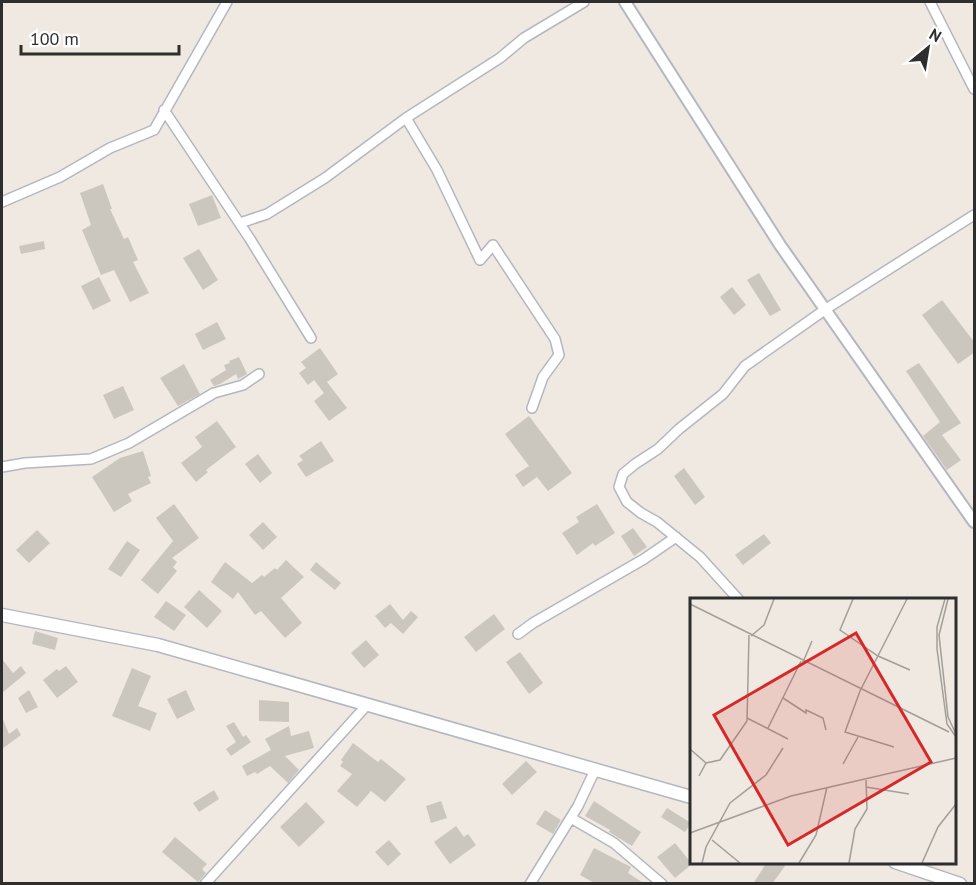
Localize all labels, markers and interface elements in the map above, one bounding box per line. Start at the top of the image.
scale bar [21,18,178,56]
north arrow [898,18,958,78]
text: N [926,24,945,46]
text: 100 m [30,27,79,50]
inset map [690,598,955,864]

